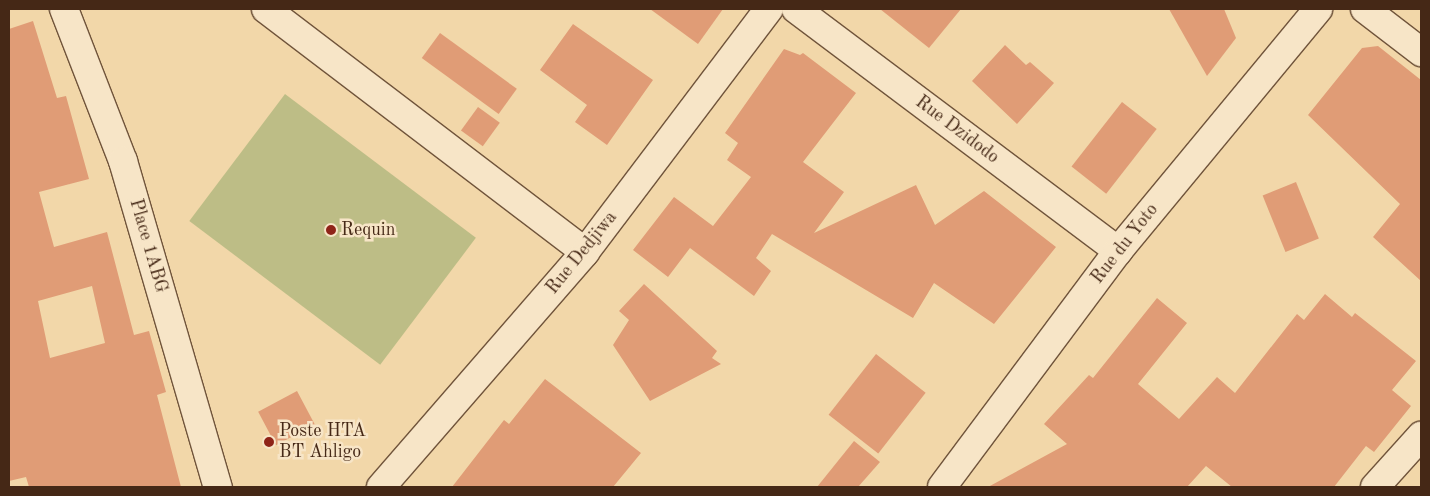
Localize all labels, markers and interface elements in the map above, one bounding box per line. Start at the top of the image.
street label: Rue Dzidodo [911,91,1003,169]
street label: Place 1ABG [124,197,172,295]
street label: Rue du Yoto [1087,200,1163,288]
street label: Rue Dedjiwa [542,207,622,299]
place label: Requin [341,219,395,241]
marker: Requin [325,224,337,236]
place label: Poste HTA BT Ahligo [279,421,366,464]
marker: Poste HTA BT Ahligo [263,436,275,448]

